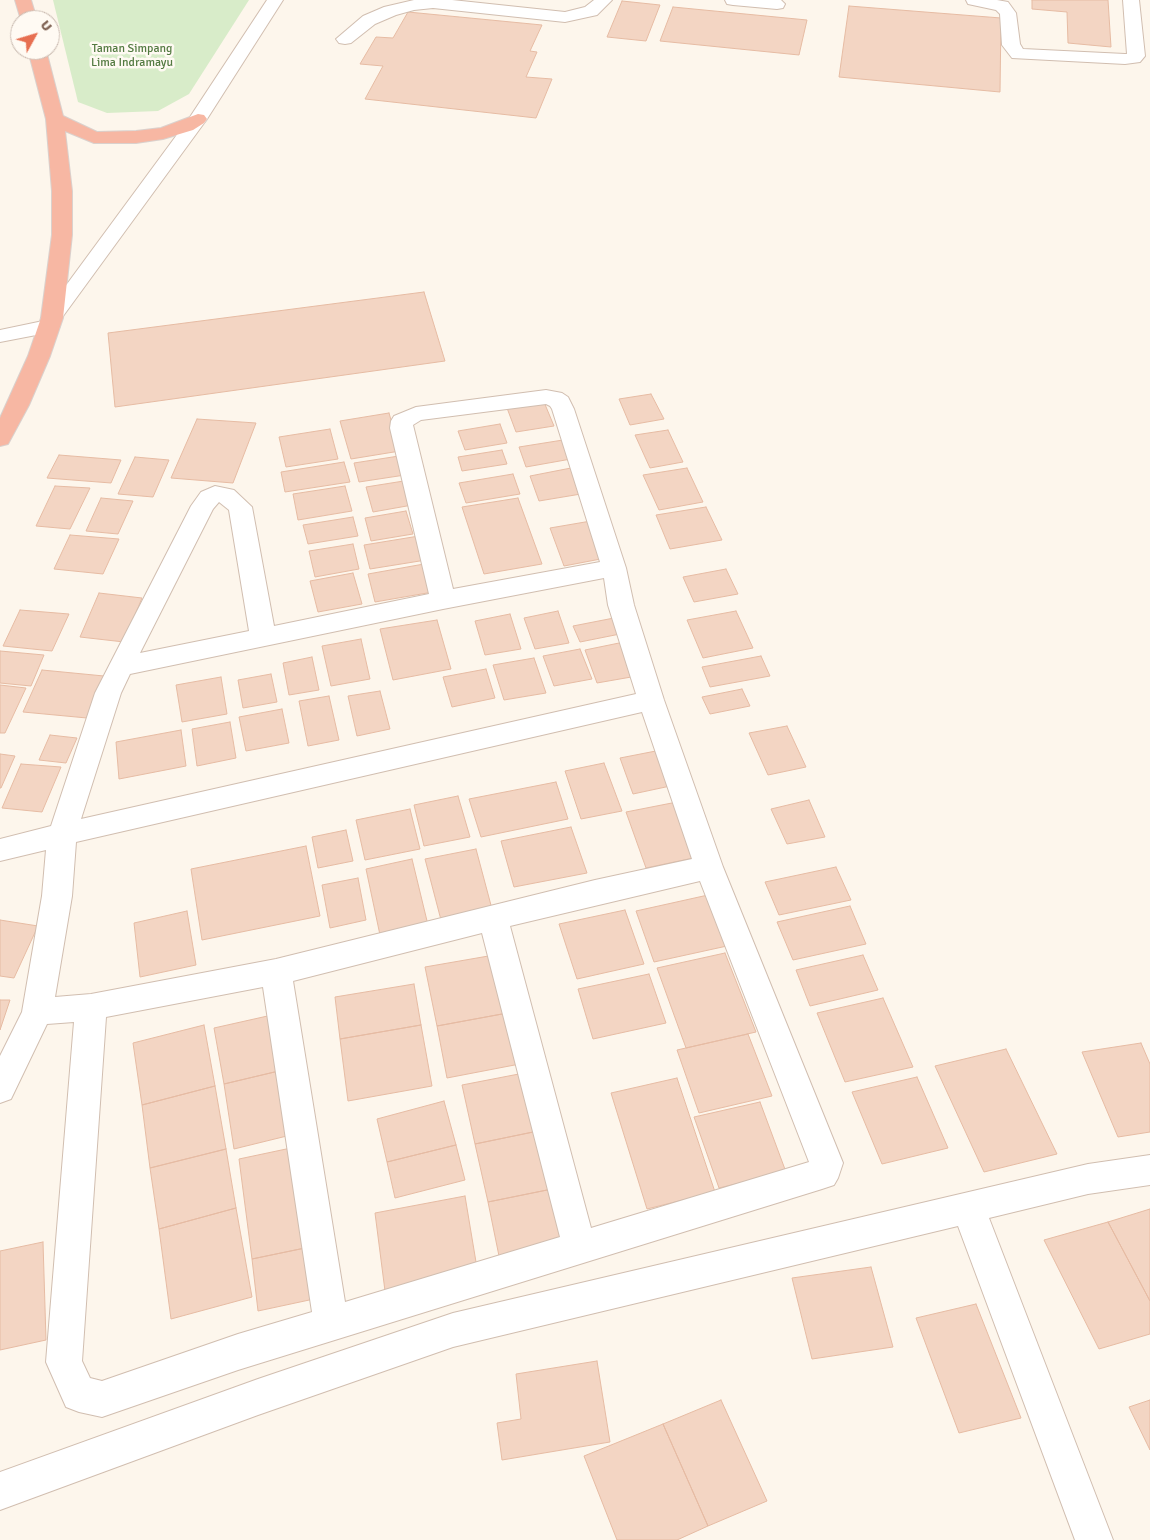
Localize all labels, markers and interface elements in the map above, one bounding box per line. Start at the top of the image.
north arrow [10,10,60,60]
text: U [37,17,56,35]
park label: Taman Simpang Lima Indramayu [91,42,173,70]

